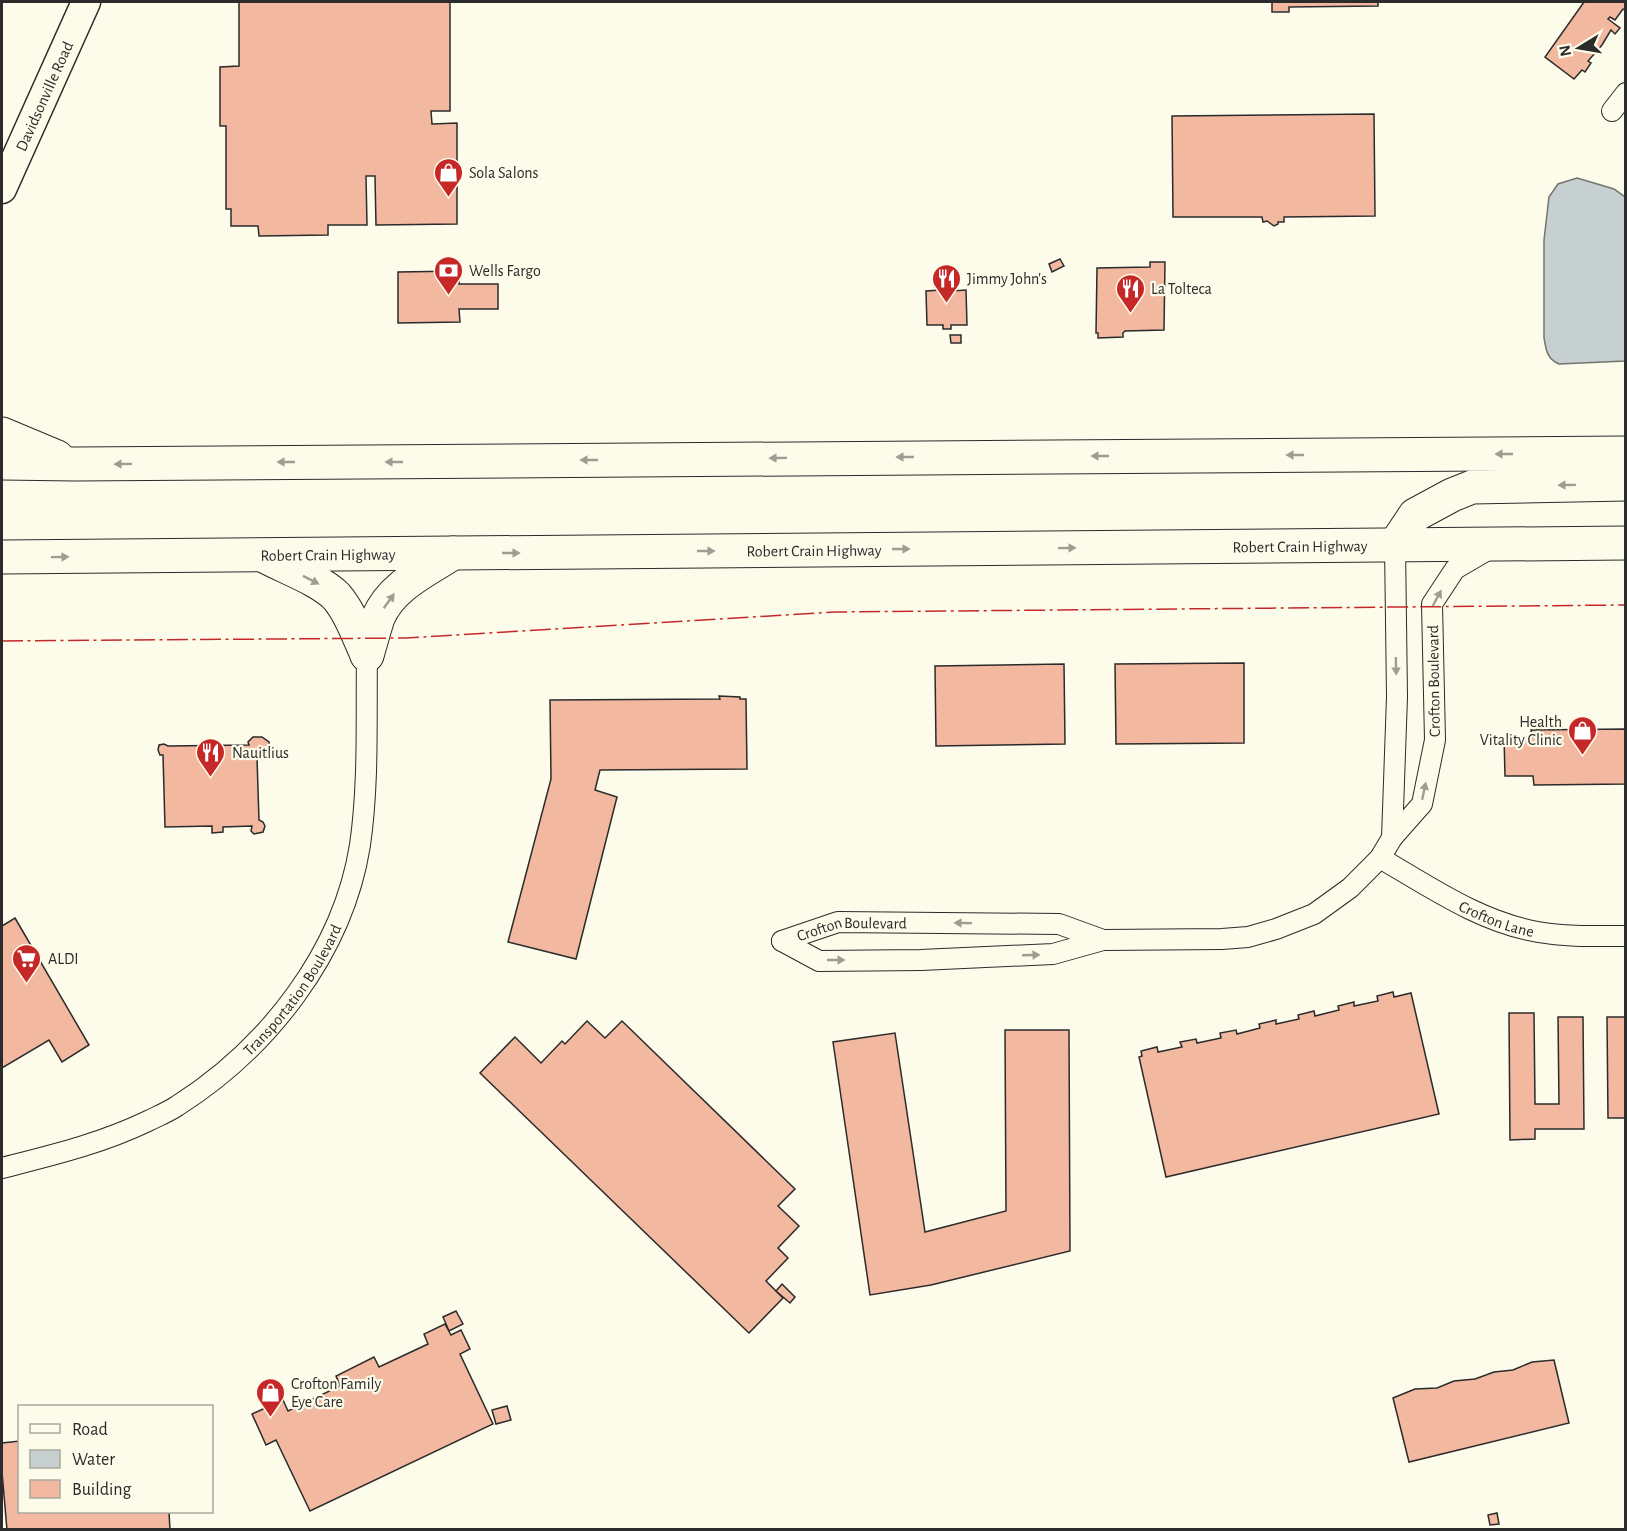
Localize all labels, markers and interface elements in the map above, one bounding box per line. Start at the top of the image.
north arrow [1549,18,1609,78]
street label: Davidsonville Road [13,39,76,154]
text: N [1556,44,1574,58]
shop icon: Sola Salons [432,156,464,198]
place label: Sola Salons [469,165,539,181]
bank icon: Wells Fargo [432,254,464,296]
restaurant icon: Jimmy John's [930,262,962,304]
place label: Wells Fargo [469,263,541,279]
place label: Jimmy John's [967,271,1047,288]
restaurant icon: La Tolteca [1114,272,1146,314]
place label: La Tolteca [1151,281,1212,297]
one-way arrow [1495,449,1514,459]
one-way arrow [1285,450,1304,460]
one-way arrow [1090,451,1109,461]
one-way arrow [895,452,914,462]
one-way arrow [769,454,788,463]
one-way arrow [579,455,598,465]
one-way arrow [384,457,403,467]
one-way arrow [277,458,296,467]
one-way arrow [114,459,133,469]
one-way arrow [1558,480,1577,490]
street label: Robert Crain Highway [1232,538,1368,555]
street label: Robert Crain Highway [746,542,882,560]
one-way arrow [1057,543,1076,553]
one-way arrow [892,545,911,554]
one-way arrow [697,546,716,556]
street label: Robert Crain Highway [260,547,396,564]
one-way arrow [502,548,521,558]
one-way arrow [50,552,69,561]
one-way arrow [303,575,320,585]
one-way arrow [1431,589,1441,607]
one-way arrow [383,593,395,609]
street label: Crofton Boulevard [1425,625,1443,737]
one-way arrow [1391,657,1401,676]
place label: Health Vitality Clinic [1480,714,1562,749]
shop icon: Health Vitality Clinic [1567,714,1599,756]
restaurant icon: Nauitlius [195,736,227,778]
place label: Nauitlius [232,745,289,761]
one-way arrow [1420,781,1429,800]
street label: Crofton Lane [1456,898,1535,940]
street label: Crofton Boulevard [795,914,907,944]
one-way arrow [954,918,973,928]
street label: Transportation Boulevard [240,922,344,1059]
supermarket icon: ALDI [11,942,43,984]
place label: ALDI [48,951,79,967]
one-way arrow [1021,951,1040,960]
one-way arrow [826,955,845,965]
shop icon: Crofton Family Eye Care [254,1376,286,1418]
place label: Crofton Family Eye Care [291,1376,381,1411]
legend [18,1405,213,1513]
text: Road [72,1421,108,1439]
text: Water [72,1451,115,1469]
text: Building [72,1481,132,1499]

